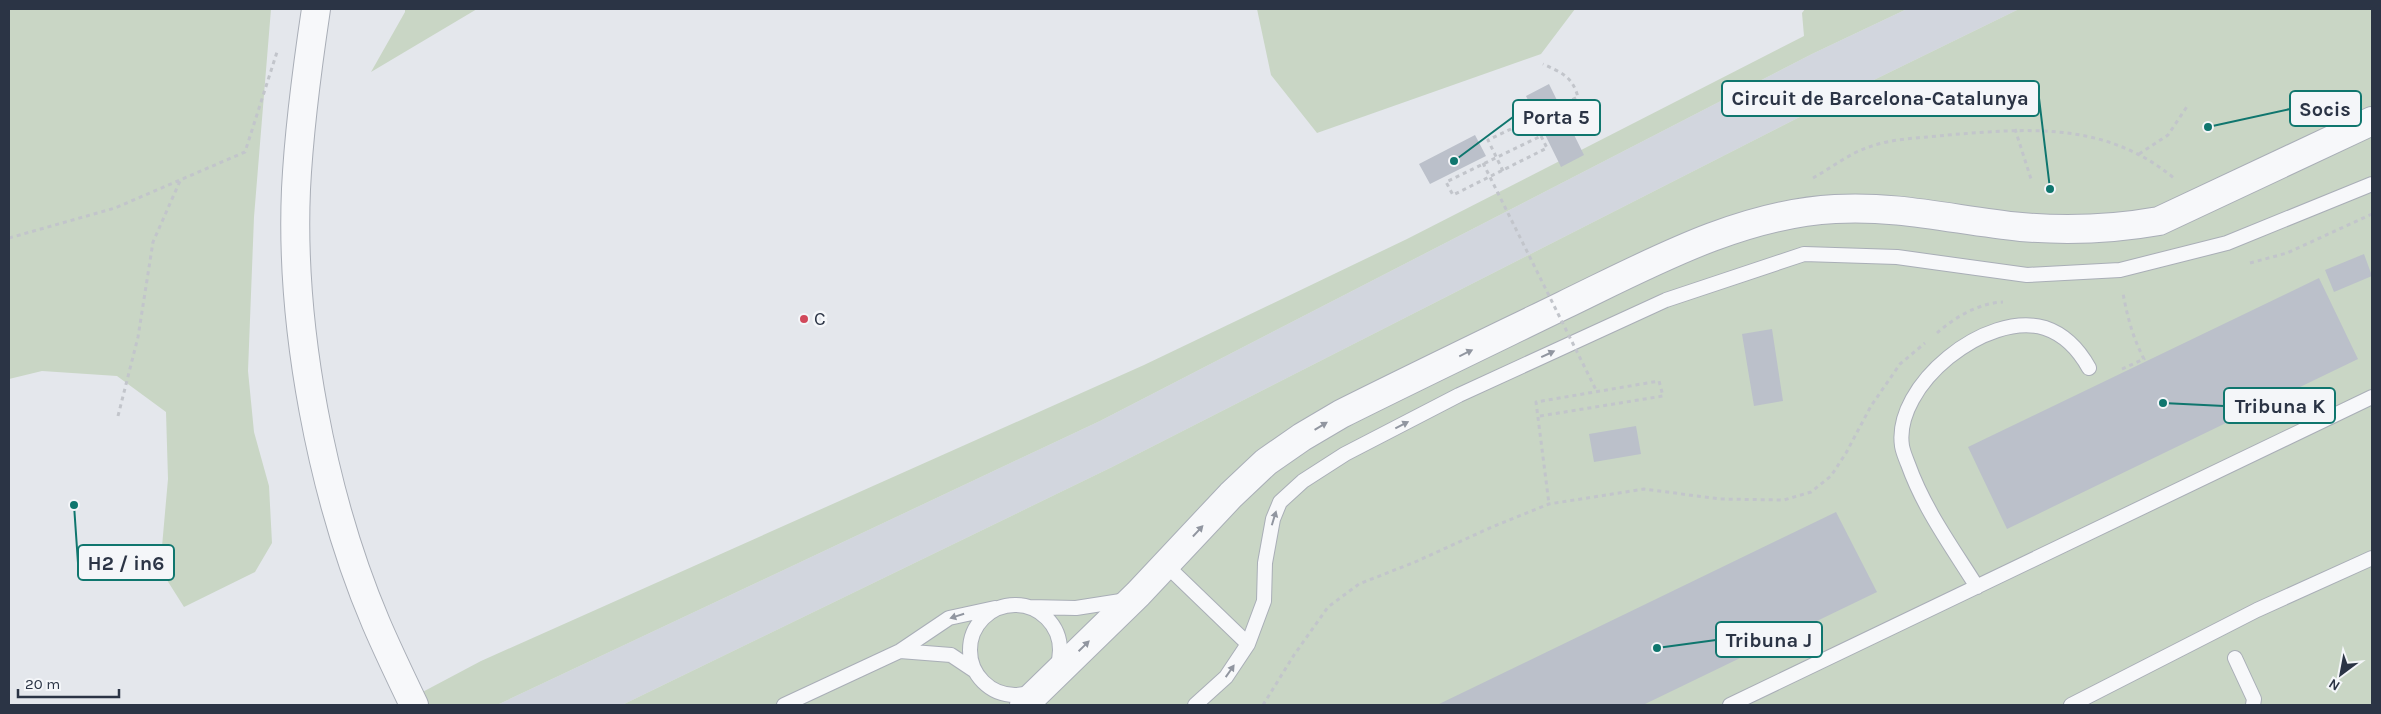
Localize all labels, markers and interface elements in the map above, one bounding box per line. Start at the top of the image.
callout: Circuit de Barcelona-Catalunya [1722,81,2039,116]
text: Circuit de Barcelona-Catalunya [1731,87,2029,110]
callout: Socis [2290,91,2361,126]
text: Socis [2299,98,2351,121]
callout: Porta 5 [1513,100,1600,135]
text: Porta 5 [1522,106,1590,129]
place label: C [814,308,826,330]
marker: C [798,313,810,325]
one-way arrow [1459,349,1473,357]
one-way arrow [1541,350,1555,358]
callout: Tribuna K [2224,388,2335,423]
text: Tribuna K [2235,395,2325,418]
one-way arrow [1314,421,1327,430]
one-way arrow [1394,421,1409,429]
one-way arrow [1270,511,1278,526]
one-way arrow [1192,525,1204,537]
callout: H2 / in6 [78,545,174,580]
text: H2 / in6 [88,552,164,575]
one-way arrow [949,612,964,620]
callout: Tribuna J [1716,622,1822,657]
text: Tribuna J [1726,629,1812,652]
one-way arrow [1077,640,1089,652]
north arrow [2316,649,2366,699]
one-way arrow [1225,664,1235,678]
scale bar [18,666,119,698]
text: 20 m [25,675,60,693]
text: N [2326,675,2343,694]

